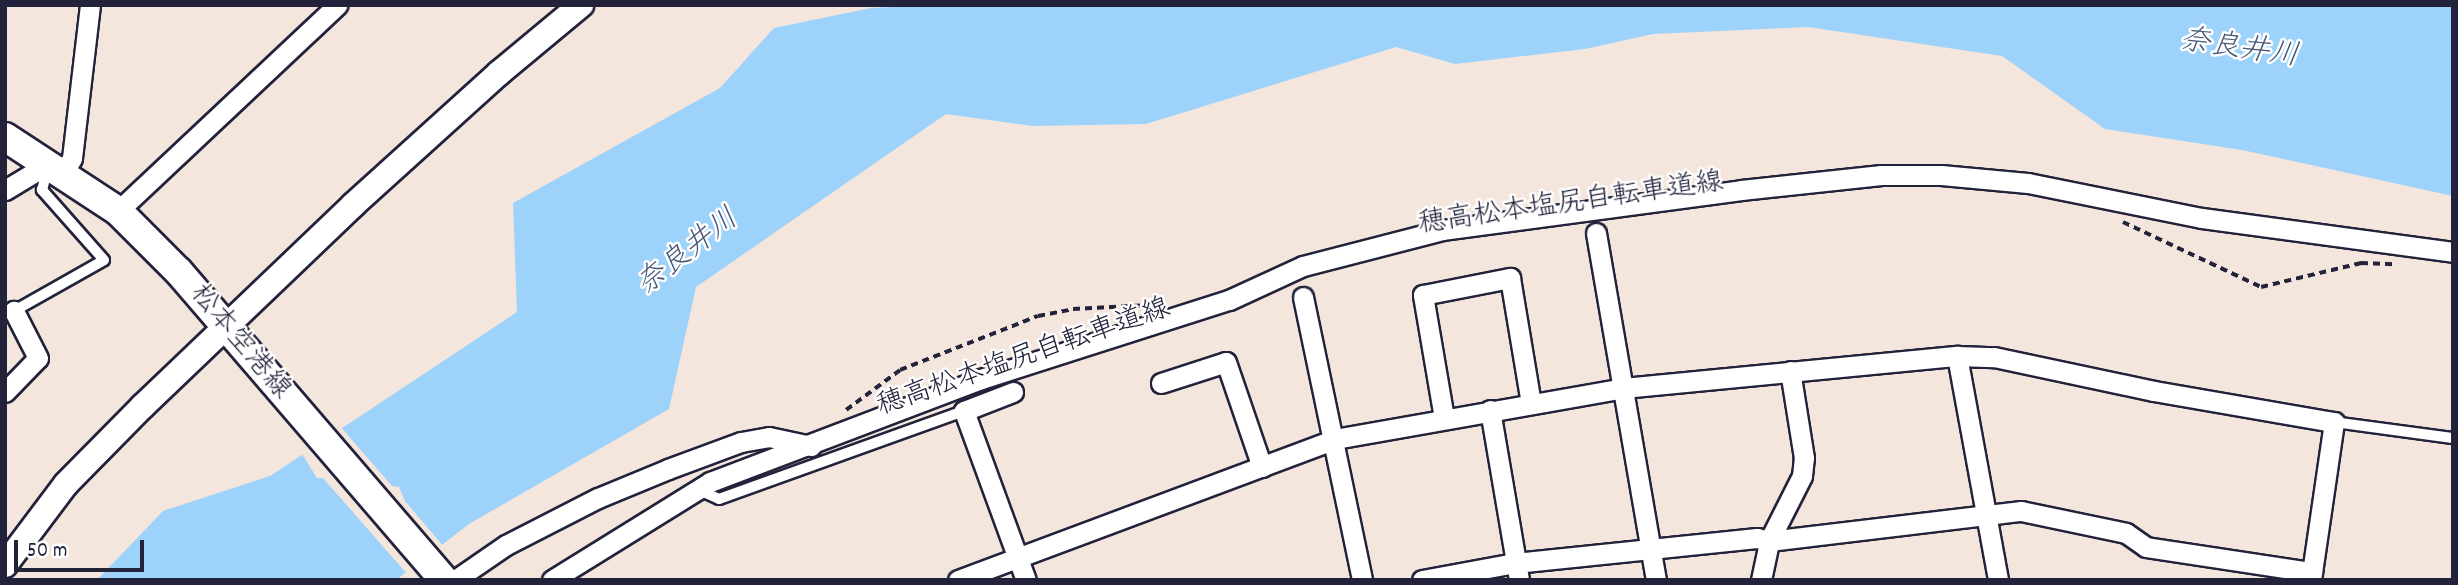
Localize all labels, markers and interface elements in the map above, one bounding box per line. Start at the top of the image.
water label: 奈良井川 [2177,25,2301,77]
street label: 穂高松本塩尻自転車道線 [1416,167,1726,243]
water label: 奈良井川 [631,203,747,305]
street label: 松本空港線 [181,279,297,407]
street label: 穂高松本塩尻自転車道線 [873,293,1175,425]
scale bar [18,526,147,570]
text: 50 m [27,537,67,567]

